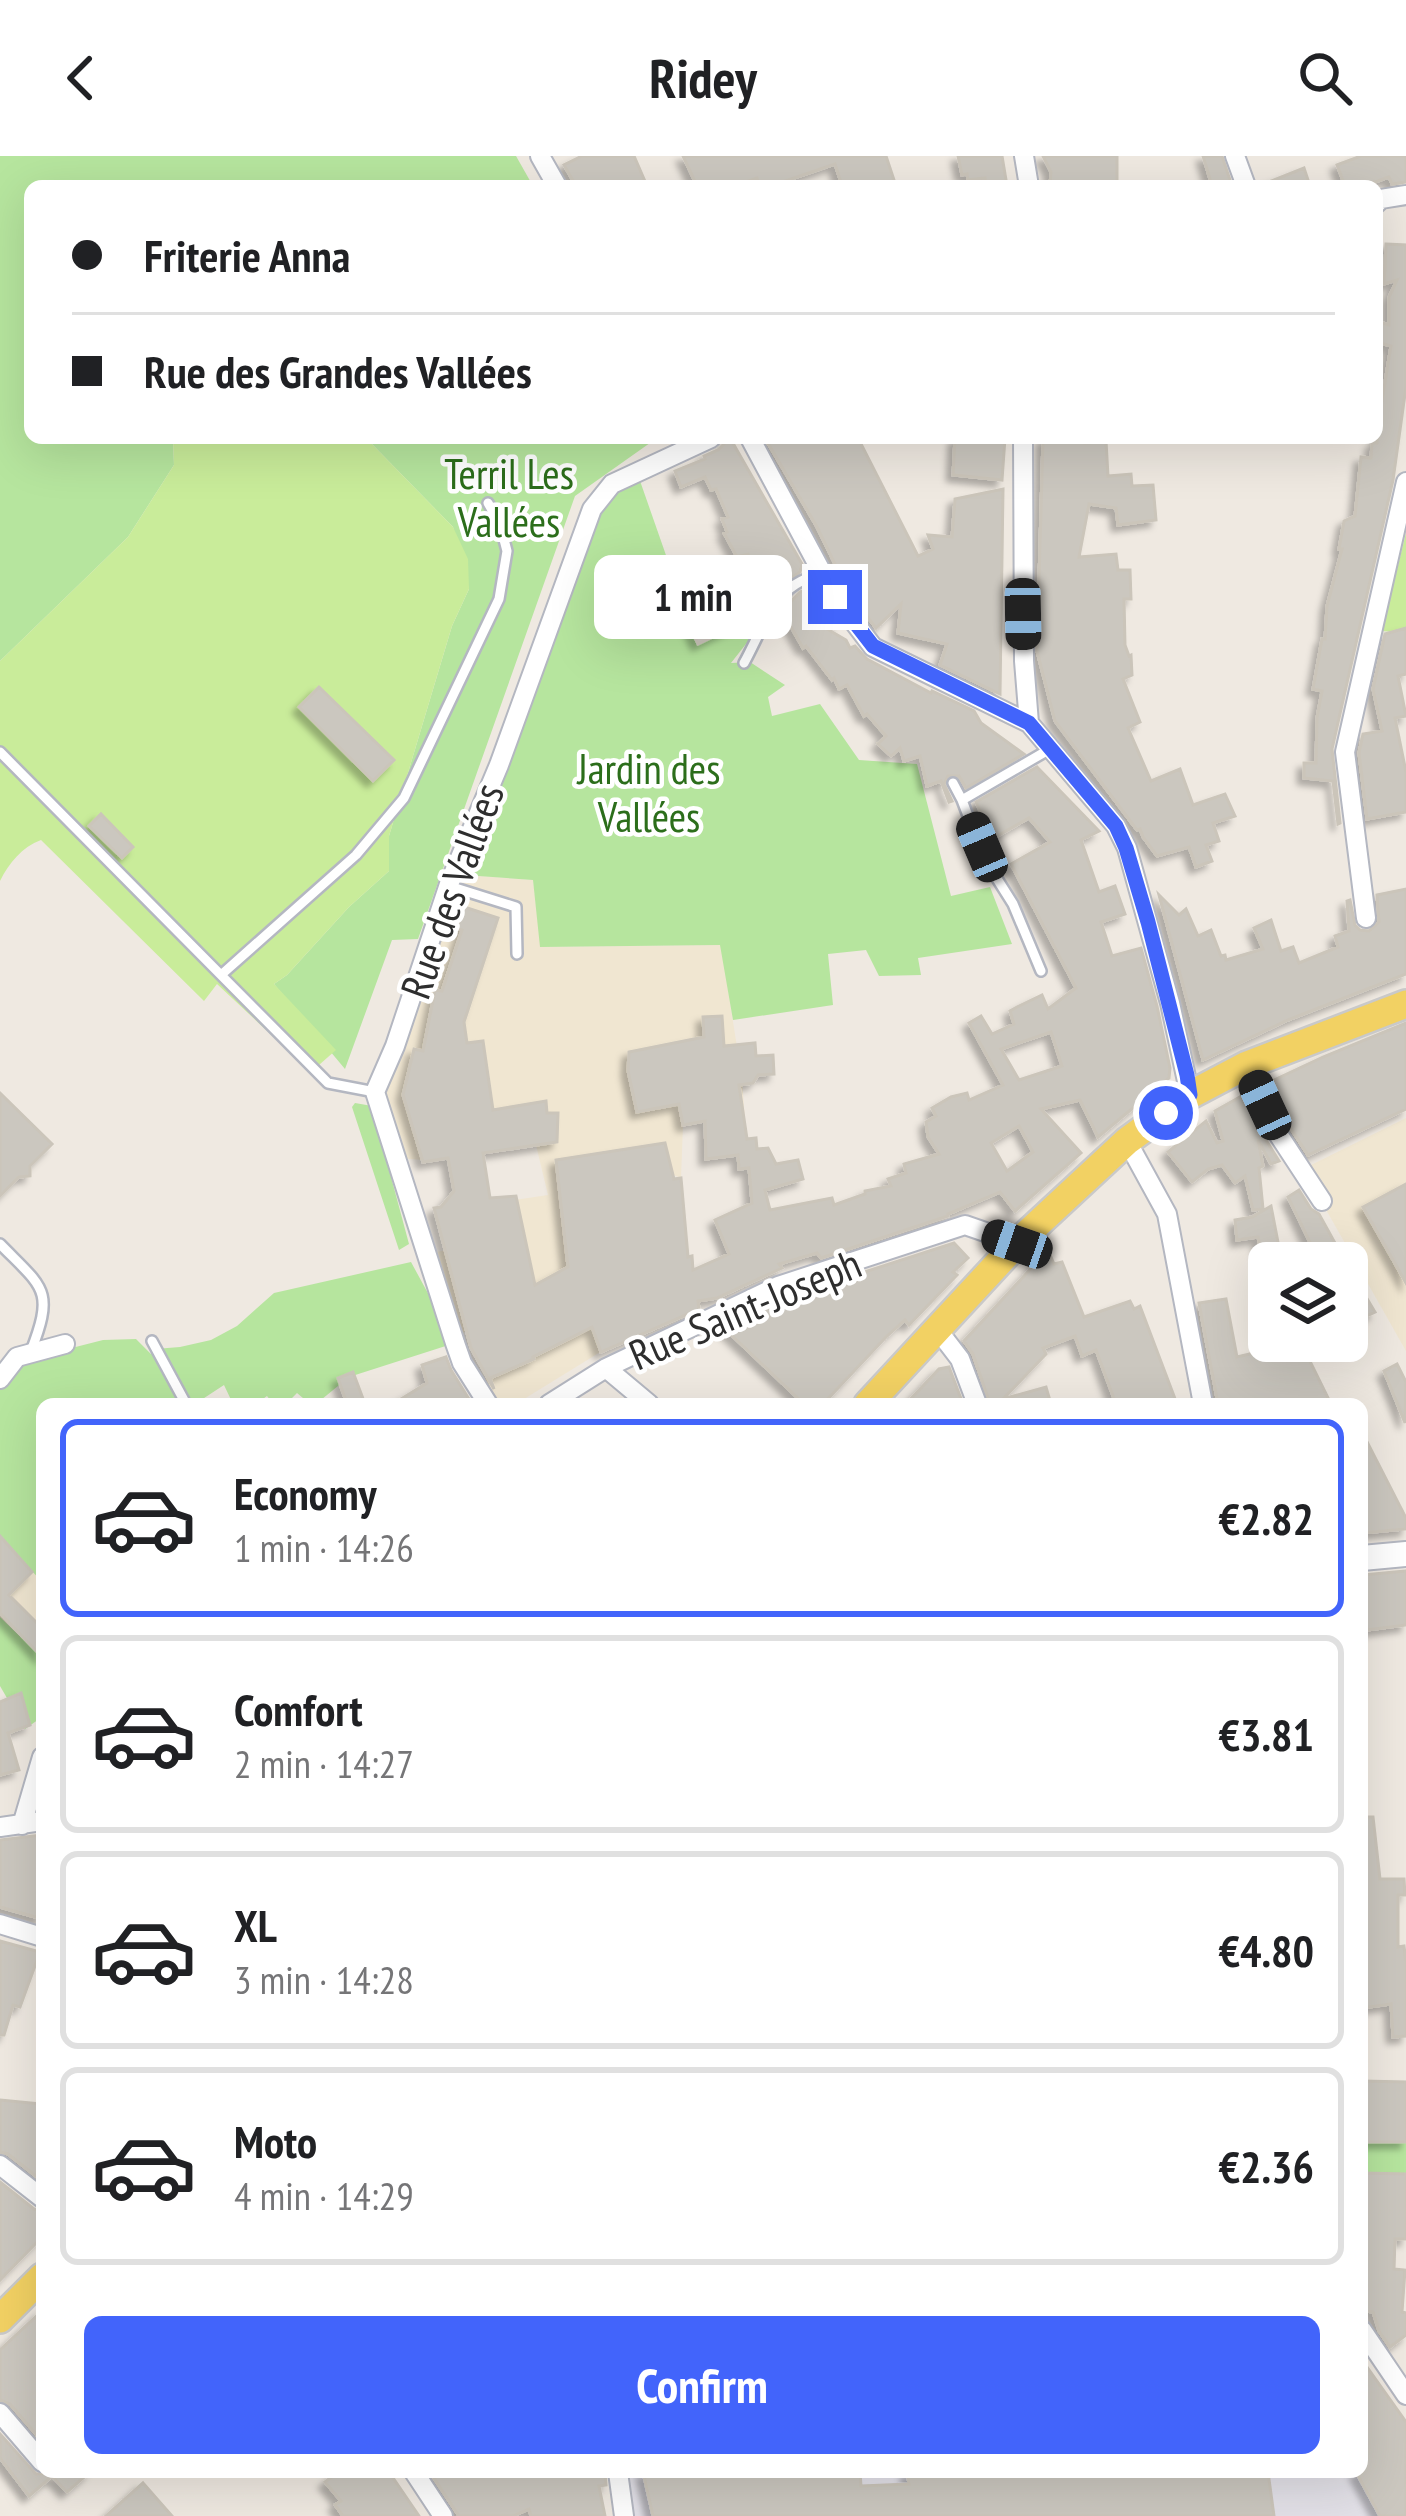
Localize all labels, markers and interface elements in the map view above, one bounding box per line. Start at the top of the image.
text: Ridey [649,43,757,113]
icon: back [48,45,114,111]
icon: search [1292,45,1358,111]
text: Friterie Anna [144,226,350,284]
text: Rue des Grandes Vallées [144,342,532,400]
park label: Terril Les Vallées [444,446,574,549]
callout: 1 min [595,555,793,639]
route end [808,570,862,624]
text: 1 min [654,571,732,622]
car [1004,578,1042,650]
park label: Jardin des Vallées [576,741,720,844]
street label: Rue des Vallées [387,776,516,1006]
car [951,807,1013,887]
car [1233,1065,1297,1145]
route start [1139,1086,1193,1140]
car [977,1215,1057,1273]
street label: Rue Saint-Joseph [621,1235,869,1382]
map controls [1248,1242,1368,1362]
button: layers [1248,1242,1368,1362]
icon: car [90,1464,198,1572]
text: Economy [234,1464,377,1522]
text: €2.82 [1218,1489,1314,1547]
text: 1 min · 14:26 [234,1522,414,1573]
icon: car [90,1680,198,1788]
text: Comfort [234,1680,363,1738]
text: €3.81 [1218,1705,1314,1763]
text: 2 min · 14:27 [234,1738,414,1789]
icon: car [90,1896,198,2004]
text: XL [234,1896,277,1954]
text: €4.80 [1218,1921,1314,1979]
text: 3 min · 14:28 [234,1954,414,2005]
icon: car [90,2112,198,2220]
text: Moto [234,2112,317,2170]
text: €2.36 [1218,2137,1314,2195]
text: 4 min · 14:29 [234,2170,414,2221]
button: Confirm [84,2316,1320,2454]

